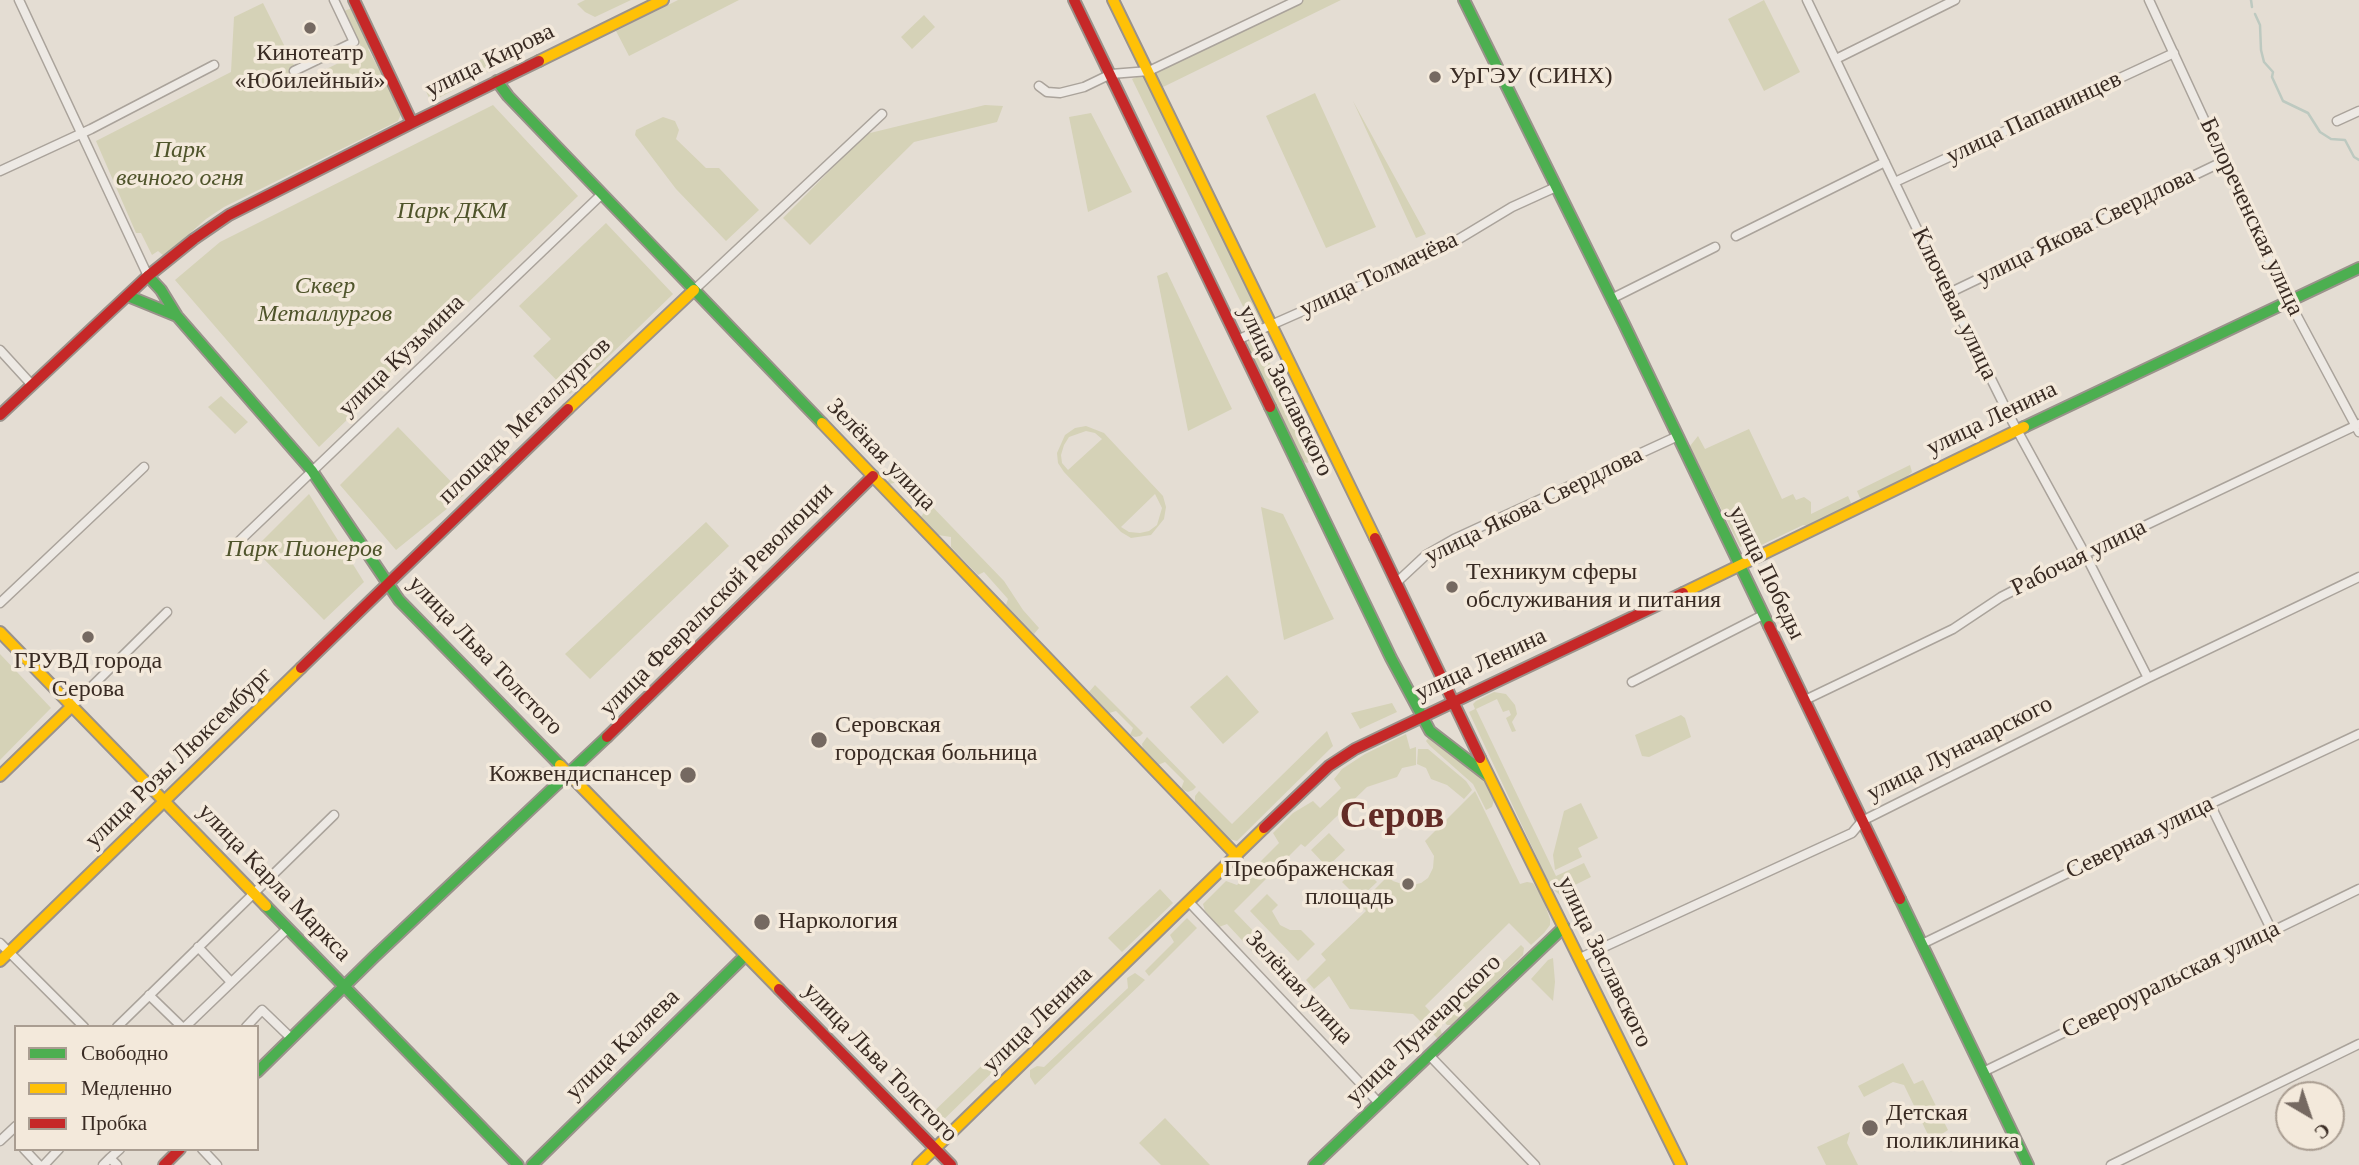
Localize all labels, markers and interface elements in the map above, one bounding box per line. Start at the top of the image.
street label: улица Кирова [421,17,559,105]
marker: Кинотеатр «Юбилейный» [302,20,318,36]
place label: Кинотеатр «Юбилейный» [234,40,386,96]
place label: УрГЭУ (СИНХ) [1449,63,1613,91]
street label: улица Папанинцев [1942,65,2126,171]
marker: УрГЭУ (СИНХ) [1427,69,1443,85]
street label: Белореченская улица [2193,114,2309,320]
park label: Парк вечного огня [116,137,244,193]
street label: улица Якова Свердлова [1972,162,2200,292]
park label: Парк ДКМ [397,198,507,226]
street label: Ключевая улица [1905,223,2003,385]
street label: улица Толмачёва [1295,226,1463,324]
park label: Сквер Металлургов [258,273,392,329]
street label: улица Кузьмина [333,289,471,423]
street label: улица Заславского [1231,301,1339,481]
street label: площадь Металлургов [433,331,617,511]
street label: улица Ленина [1922,375,2062,463]
street label: Зелёная улица [820,393,942,517]
street label: улица Якова Свердлова [1420,441,1648,571]
street label: улица Февральской Революции [594,477,840,723]
street label: улица Победы [1721,501,1811,645]
street label: Рабочая улица [2007,513,2151,603]
park label: Парк Пионеров [226,536,382,564]
place label: Техникум сферы обслуживания и питания [1466,559,1721,615]
street label: улица Льва Толстого [401,570,569,742]
marker: Техникум сферы обслуживания и питания [1444,579,1460,595]
street label: улица Ленина [1411,622,1551,708]
marker: ГРУВД города Серова [80,629,96,645]
place label: ГРУВД города Серова [14,648,162,704]
street label: улица Розы Люксембург [80,661,278,855]
street label: улица Луначарского [1862,690,2058,808]
place label: Серовская городская больница [835,712,1037,768]
marker: Серовская городская больница [809,730,829,750]
place label: Кожвендиспансер [489,761,672,789]
marker: Кожвендиспансер [678,765,698,785]
street label: Северная улица [2062,790,2218,886]
district label: Серов [1340,794,1444,840]
street label: улица Карла Маркса [191,798,357,968]
place label: Преображенская площадь [1224,856,1394,912]
street label: улица Заславского [1550,872,1658,1052]
marker: Преображенская площадь [1400,876,1416,892]
place label: Наркология [778,908,898,936]
marker: Наркология [752,912,772,932]
street label: Североуральская улица [2057,915,2285,1045]
street label: Зелёная улица [1239,925,1359,1051]
street label: улица Луначарского [1340,949,1508,1111]
street label: улица Ленина [977,961,1099,1079]
street label: улица Льва Толстого [796,977,964,1149]
street label: улица Каляева [560,984,686,1106]
legend [14,1025,259,1151]
text: Свободно [81,1041,168,1065]
text: Медленно [81,1076,172,1100]
north arrow [2275,1081,2345,1151]
place label: Детская поликлиника [1886,1100,2019,1156]
text: Пробка [81,1111,147,1135]
marker: Детская поликлиника [1860,1118,1880,1138]
text: С [2310,1119,2334,1144]

